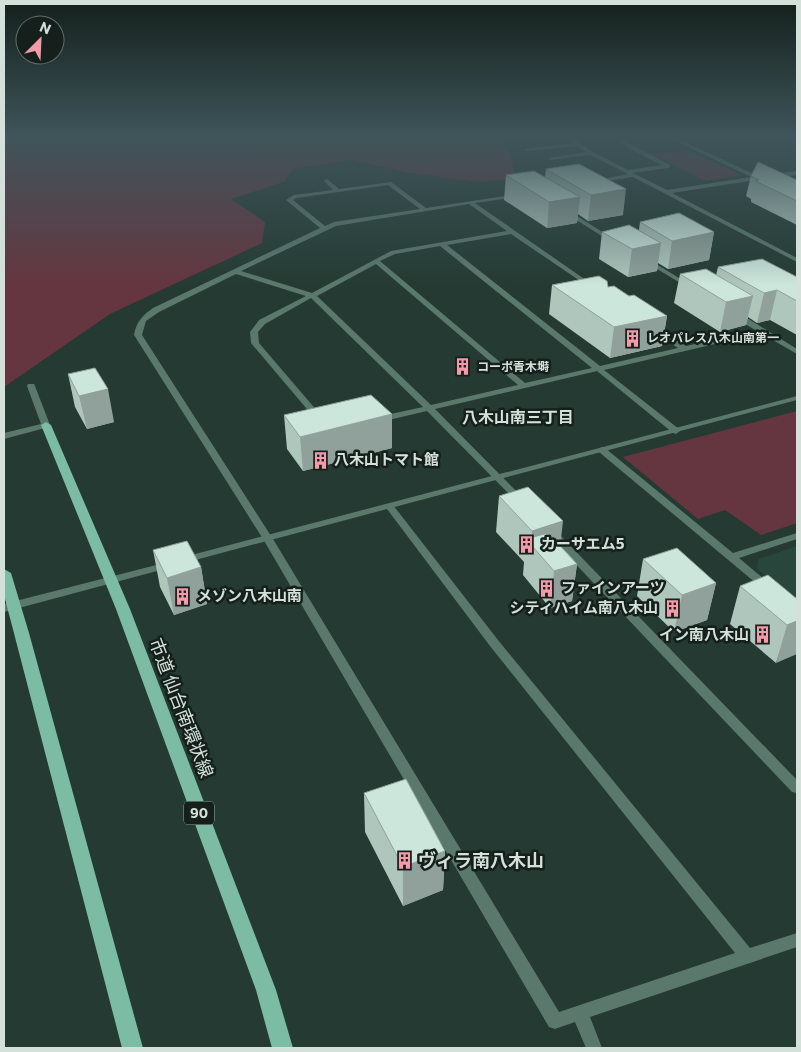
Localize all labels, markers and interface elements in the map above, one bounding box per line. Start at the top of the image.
north arrow [15,15,65,65]
text: N [37,18,54,38]
building icon: レオパレス八木山南第一 [623,328,643,348]
place label: レオパレス八木山南第一 [647,330,779,344]
building icon: コーポ青木塒 [453,357,473,377]
place label: コーポ青木塒 [477,359,549,373]
district label: 八木山南三丁目 [462,407,574,426]
building icon: 八木山トマト館 [310,450,330,470]
place label: 八木山トマト館 [334,450,439,468]
building icon: カーサエム5 [517,534,537,554]
place label: カーサエム5 [541,534,625,552]
building icon: ファインアーツ [537,578,557,598]
place label: ファインアーツ [561,578,665,596]
building icon: メゾン八木山南 [173,586,193,606]
place label: メゾン八木山南 [197,586,302,604]
place label: シティハイム南八木山 [509,598,658,616]
building icon: シティハイム南八木山 [662,598,682,618]
place label: イン南八木山 [659,625,749,643]
building icon: イン南八木山 [753,625,773,645]
street label: 市道 仙台南環状線 [145,635,219,780]
road number: 90 [184,801,214,824]
place label: ヴィラ南八木山 [418,849,544,871]
building icon: ヴィラ南八木山 [394,851,414,871]

